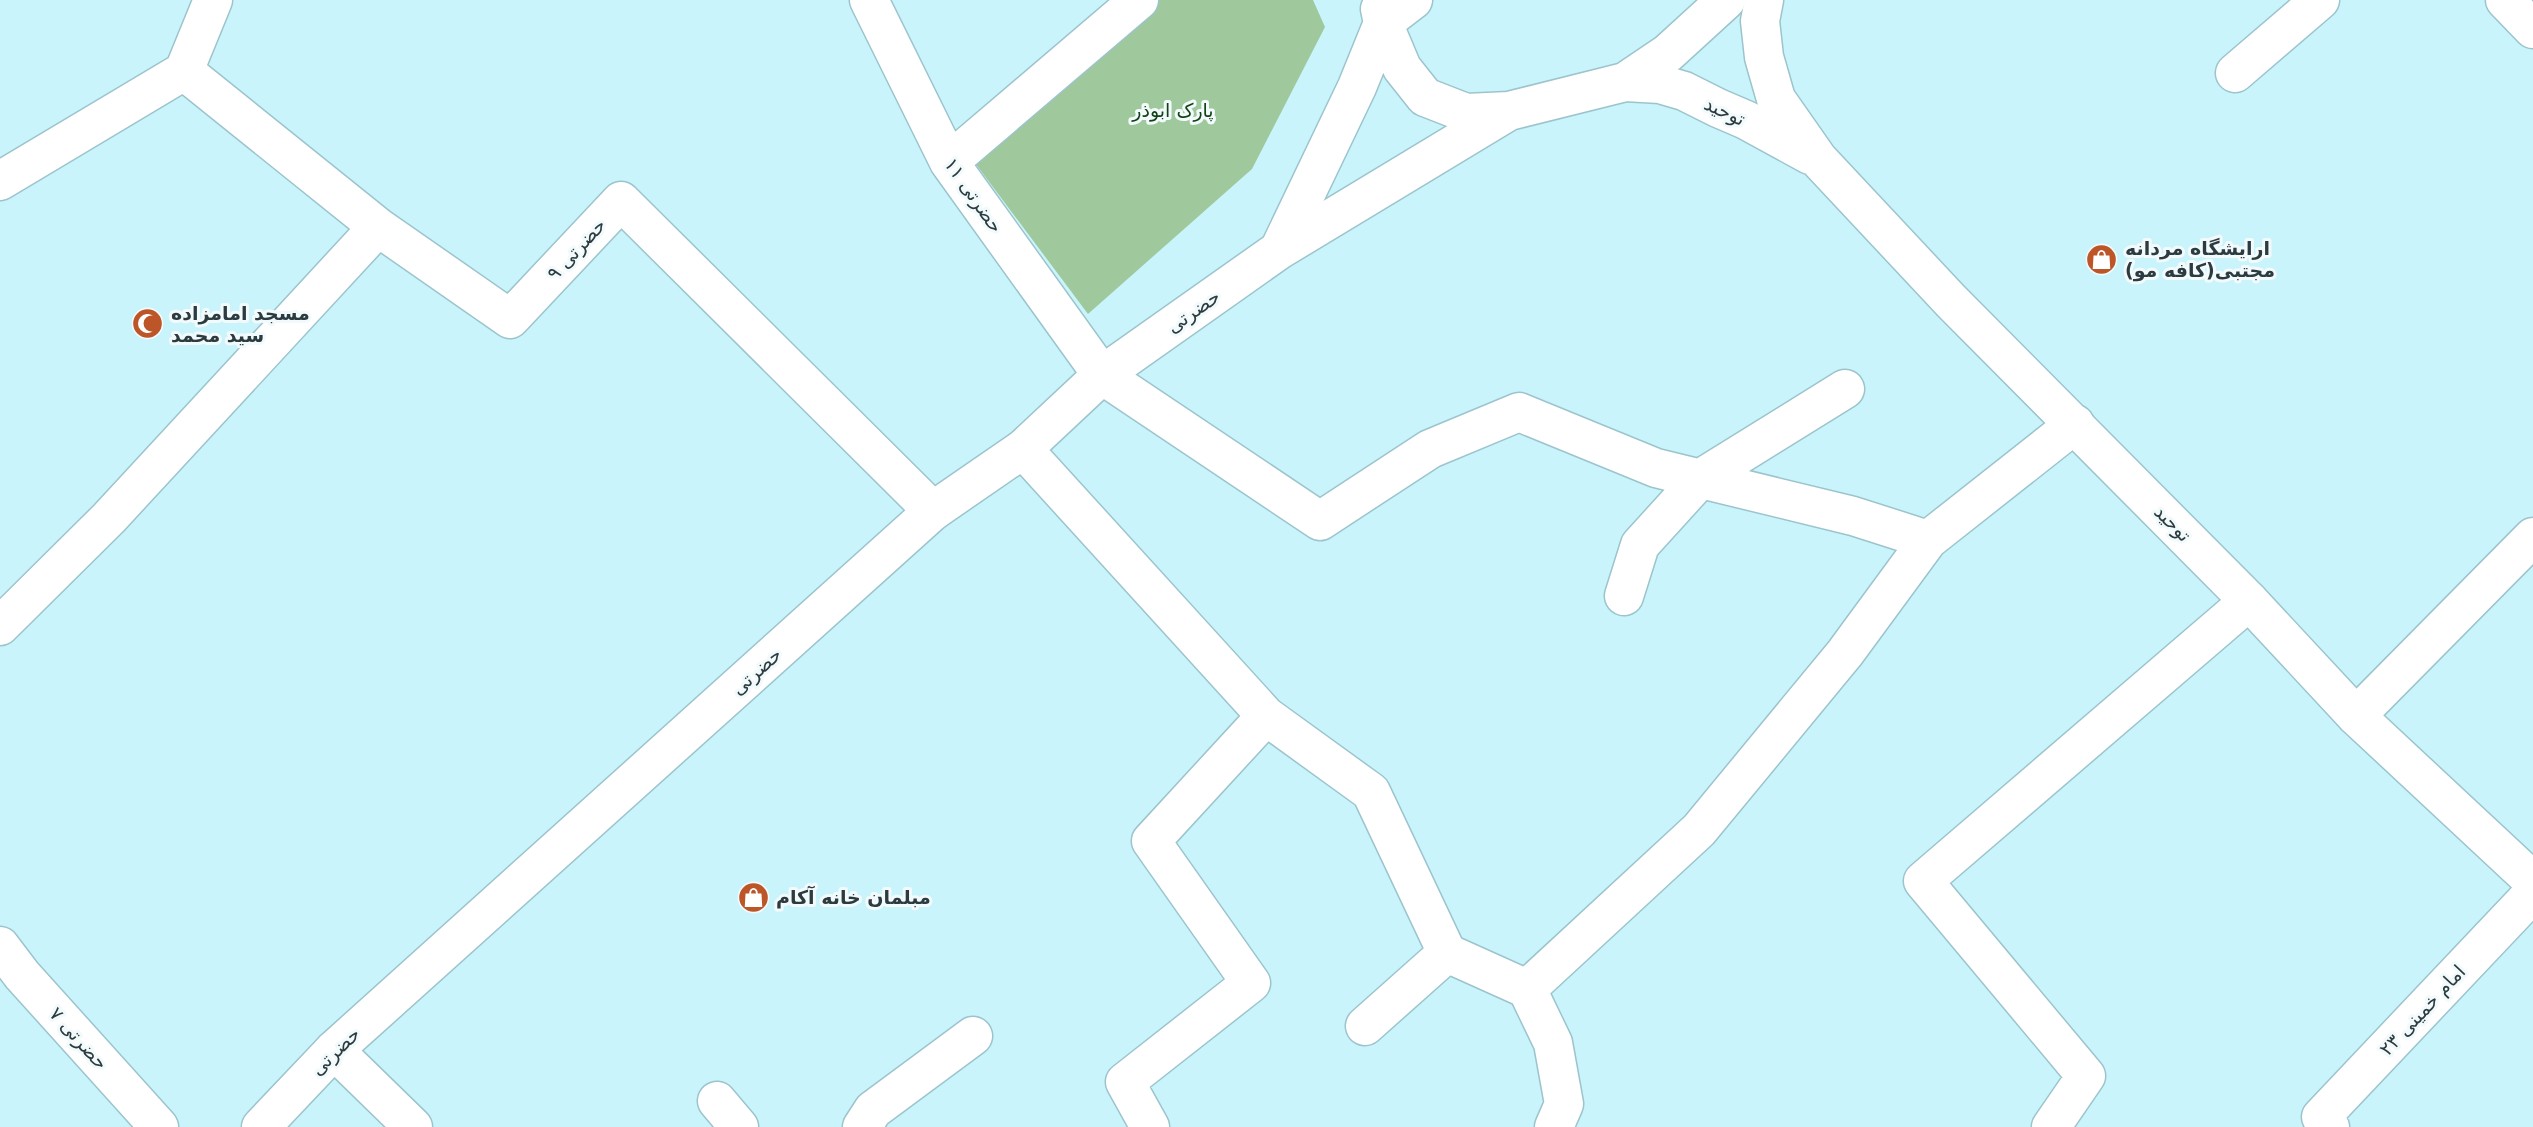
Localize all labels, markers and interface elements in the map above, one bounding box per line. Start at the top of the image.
street label: توحید [1701,92,1749,131]
park label: پارک ابوذر [1131,99,1214,122]
street label: حضرتی ۱۱ [939,153,1008,237]
street label: حضرتی ۹ [542,214,611,285]
place label: ارایشگاه مردانه مجتبی(کافه مو) [2125,237,2275,282]
shop icon: ارایشگاه مردانه مجتبی(کافه مو) [2085,242,2119,276]
street label: حضرتی [1162,285,1224,338]
place label: مسجد امامزاده سید محمد [171,302,310,346]
mosque icon: مسجد امامزاده سید محمد [131,307,165,341]
street label: توحید [2149,500,2196,547]
street label: حضرتی [726,643,786,700]
shop icon: مبلمان خانه آکام [736,880,770,914]
place label: مبلمان خانه آکام [776,885,931,909]
street label: امام خمینی ۲۳ [2375,960,2470,1060]
street label: حضرتی ۷ [45,1002,113,1074]
street label: حضرتی [306,1022,365,1080]

